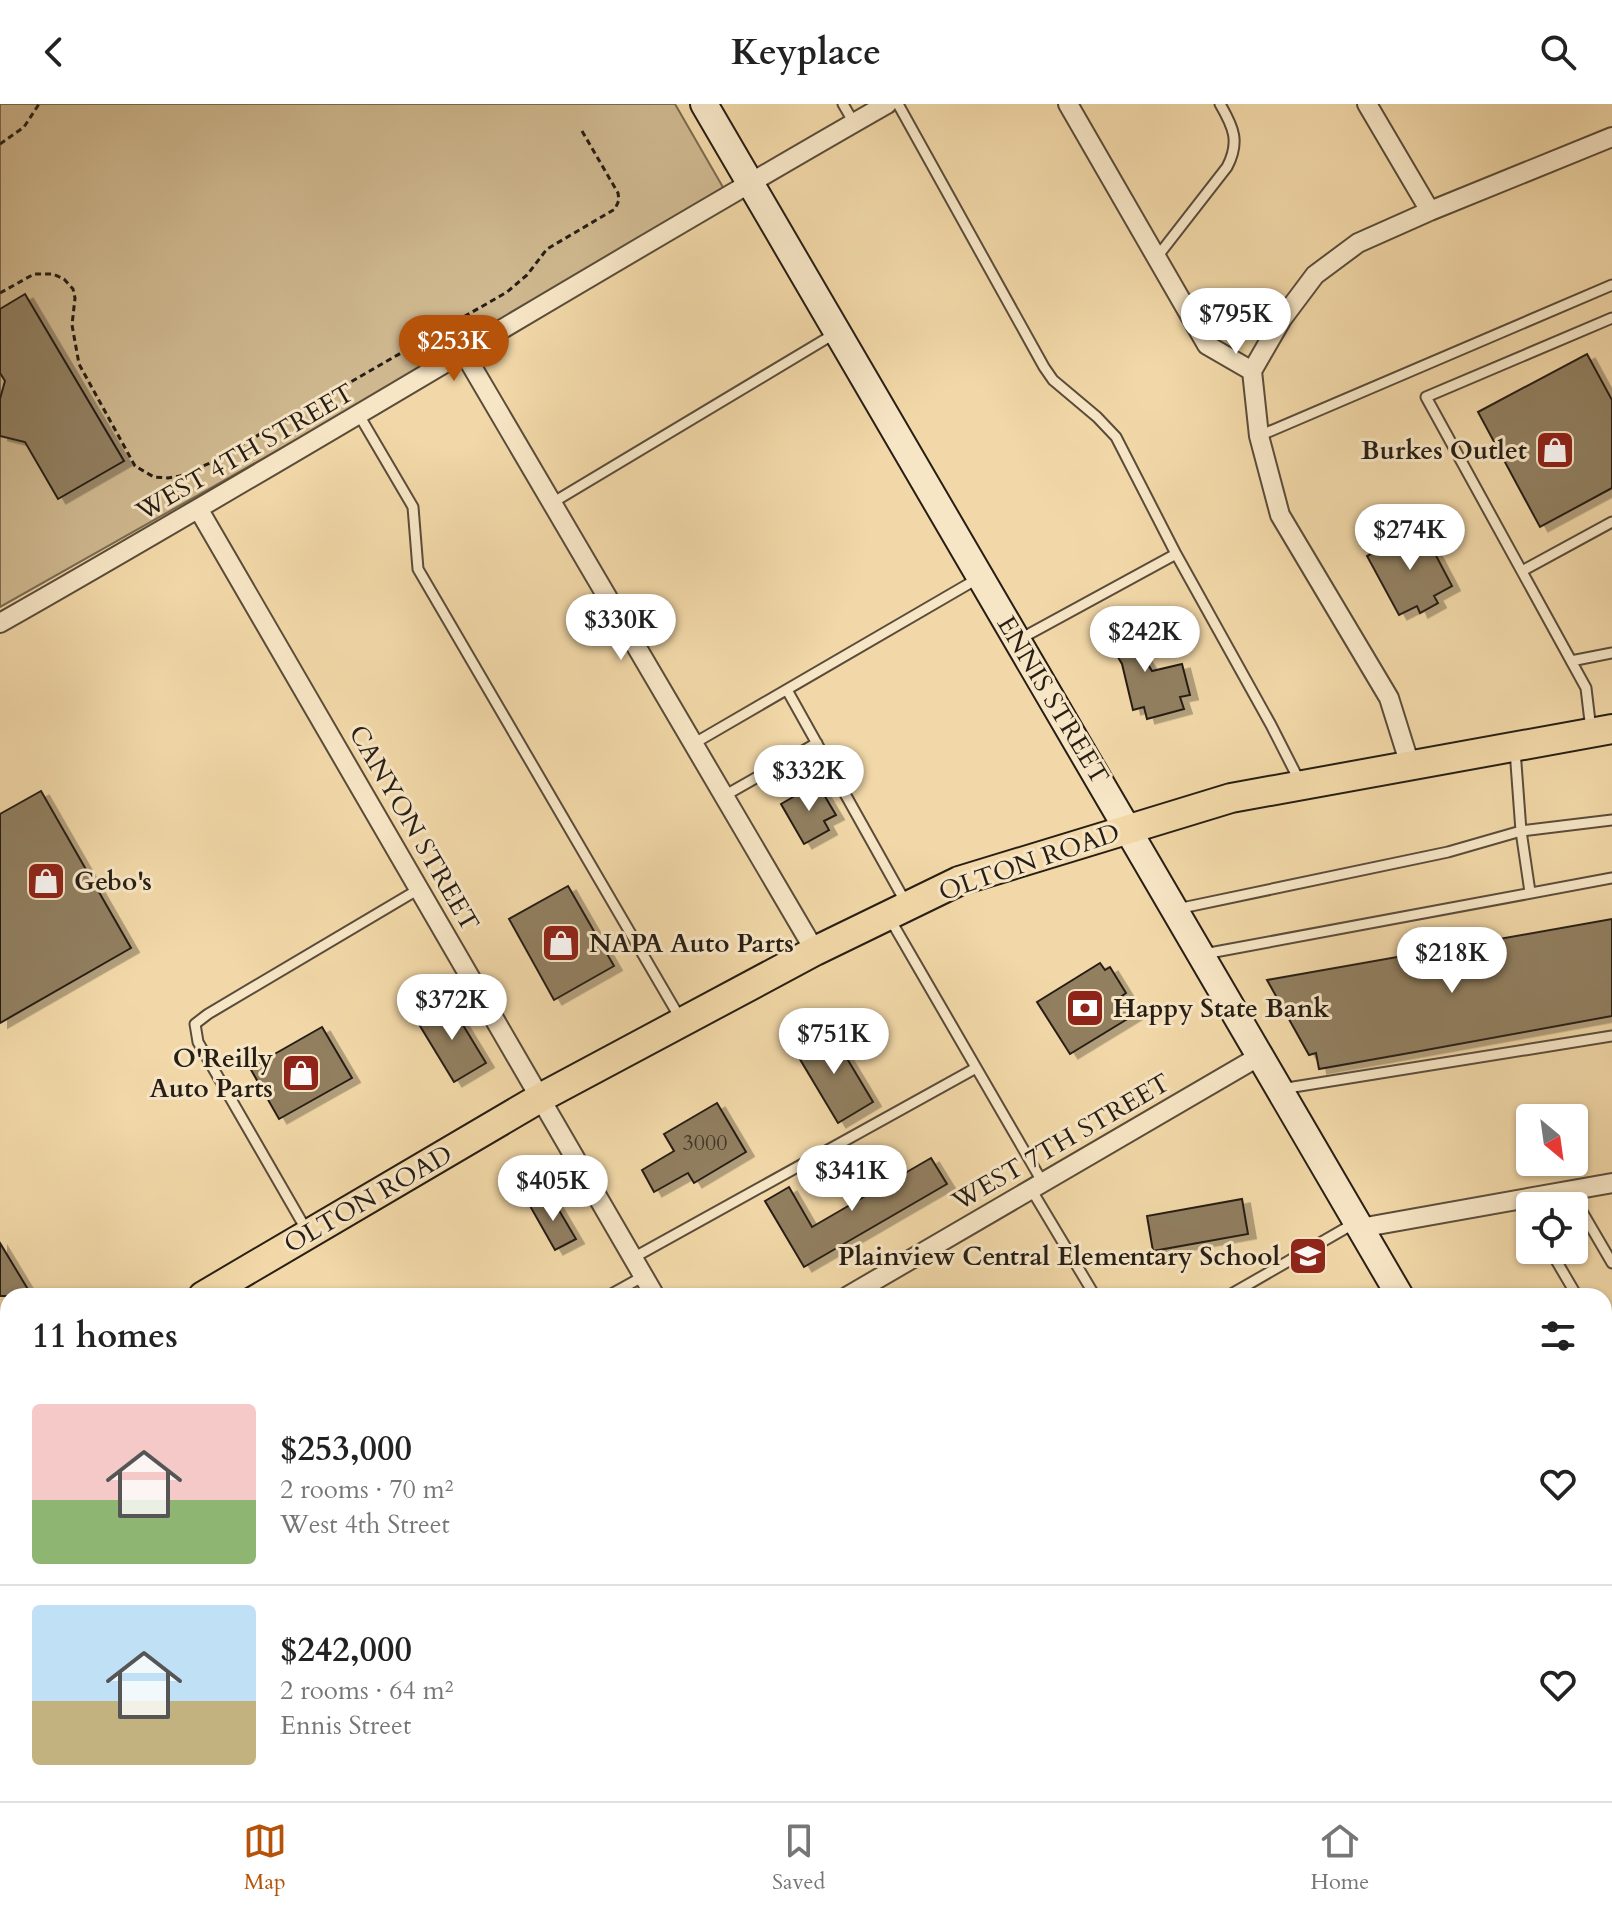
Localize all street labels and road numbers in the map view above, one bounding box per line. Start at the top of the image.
street label: WEST 4TH STREET [129,375,360,529]
street label: ENNIS STREET [989,609,1117,791]
street label: CANYON STREET [341,718,487,938]
street label: OLTON ROAD [934,815,1124,909]
street label: WEST 7TH STREET [945,1065,1176,1219]
street label: OLTON ROAD [277,1137,459,1261]

